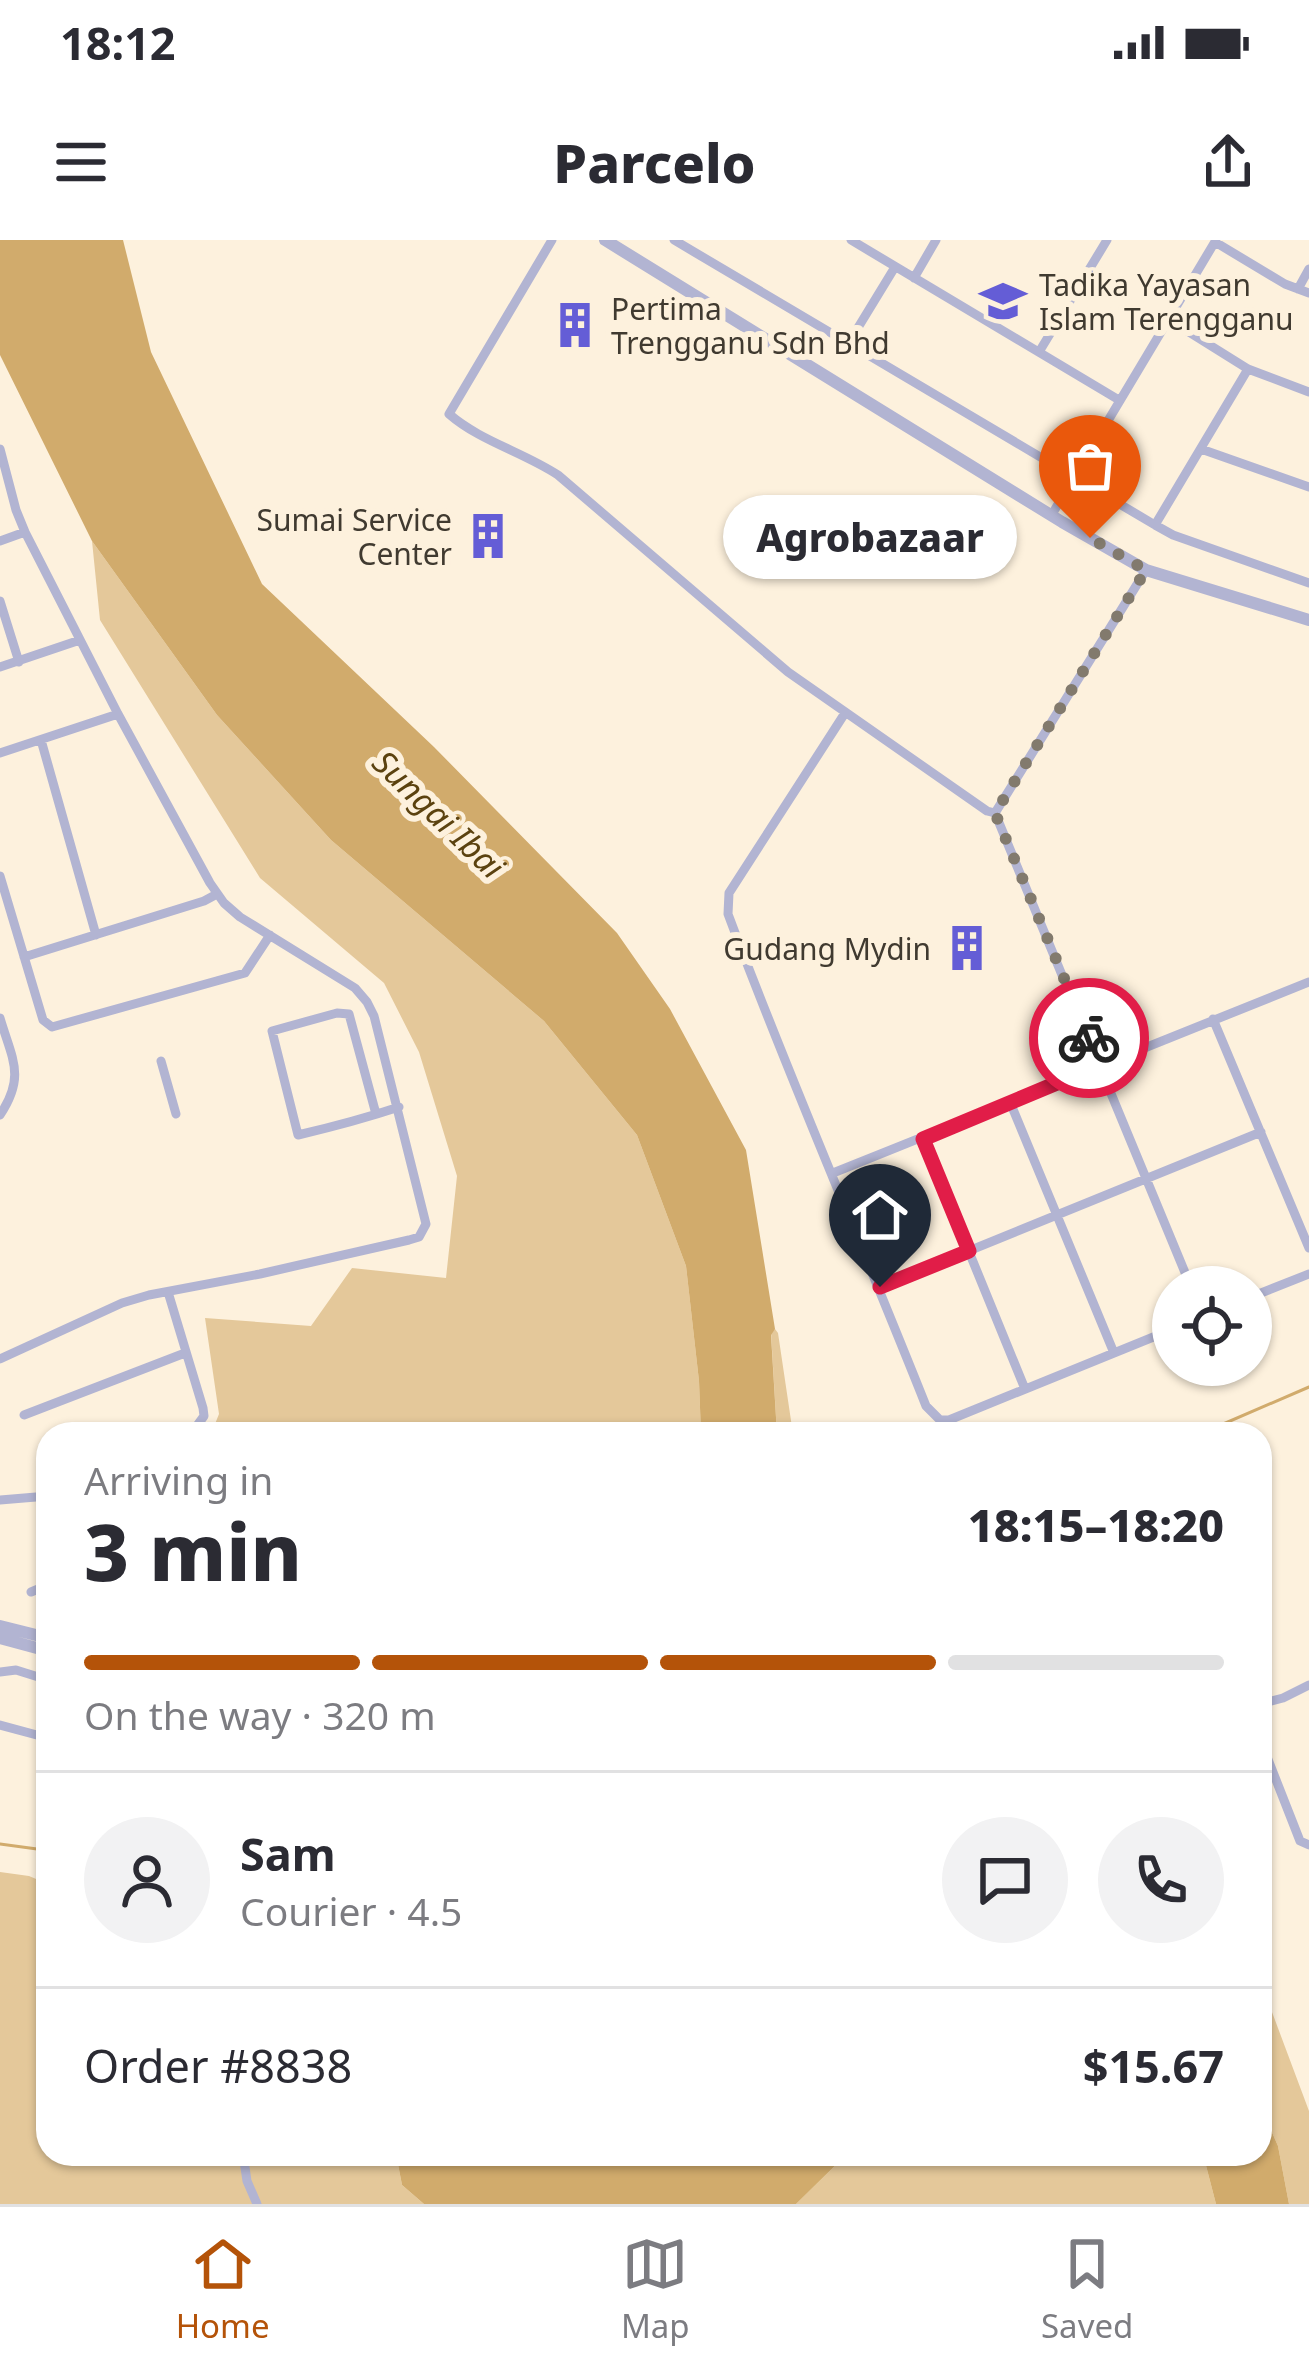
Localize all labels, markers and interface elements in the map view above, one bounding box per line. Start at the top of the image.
text: 18:12 [60,12,176,73]
text: Parcelo [553,125,756,199]
icon: menu [48,129,114,195]
icon: share [1195,129,1261,195]
place label: Tadika Yayasan Islam Terengganu [1039,264,1294,339]
school or university icon: Tadika Yayasan Islam Terengganu [978,276,1028,326]
place label: Pertima Trengganu Sdn Bhd [611,288,890,363]
building icon: Pertima Trengganu Sdn Bhd [550,300,600,350]
pin [1039,415,1141,538]
icon: bag [1057,433,1123,499]
callout: Agrobazaar [724,496,1018,580]
place label: Sumai Service Center [256,499,452,574]
text: Agrobazaar [756,510,984,563]
building icon: Sumai Service Center [463,511,513,561]
water label: Sungai Ibai [363,740,515,888]
building icon: Gudang Mydin [942,923,992,973]
place label: Gudang Mydin [723,928,931,969]
courier [1029,978,1149,1098]
icon: bike [1056,1005,1122,1071]
pin [829,1164,931,1287]
icon: home [847,1182,913,1248]
map controls [1152,1266,1272,1386]
button: locate [1152,1266,1272,1386]
text: Arriving in [84,1453,273,1506]
text: 18:15–18:20 [968,1494,1224,1555]
text: 3 min [84,1498,302,1604]
text: On the way · 320 m [84,1688,436,1741]
button: person [84,1817,210,1943]
button: chat [942,1817,1068,1943]
button: phone [1098,1817,1224,1943]
text: Sam [240,1823,336,1884]
text: Courier · 4.5 [240,1884,462,1937]
text: Order #8838 [84,2035,352,2096]
text: $15.67 [1083,2035,1224,2096]
tab: Home [176,2231,270,2348]
tab: Map [621,2231,690,2348]
tab: Saved [1041,2231,1133,2348]

